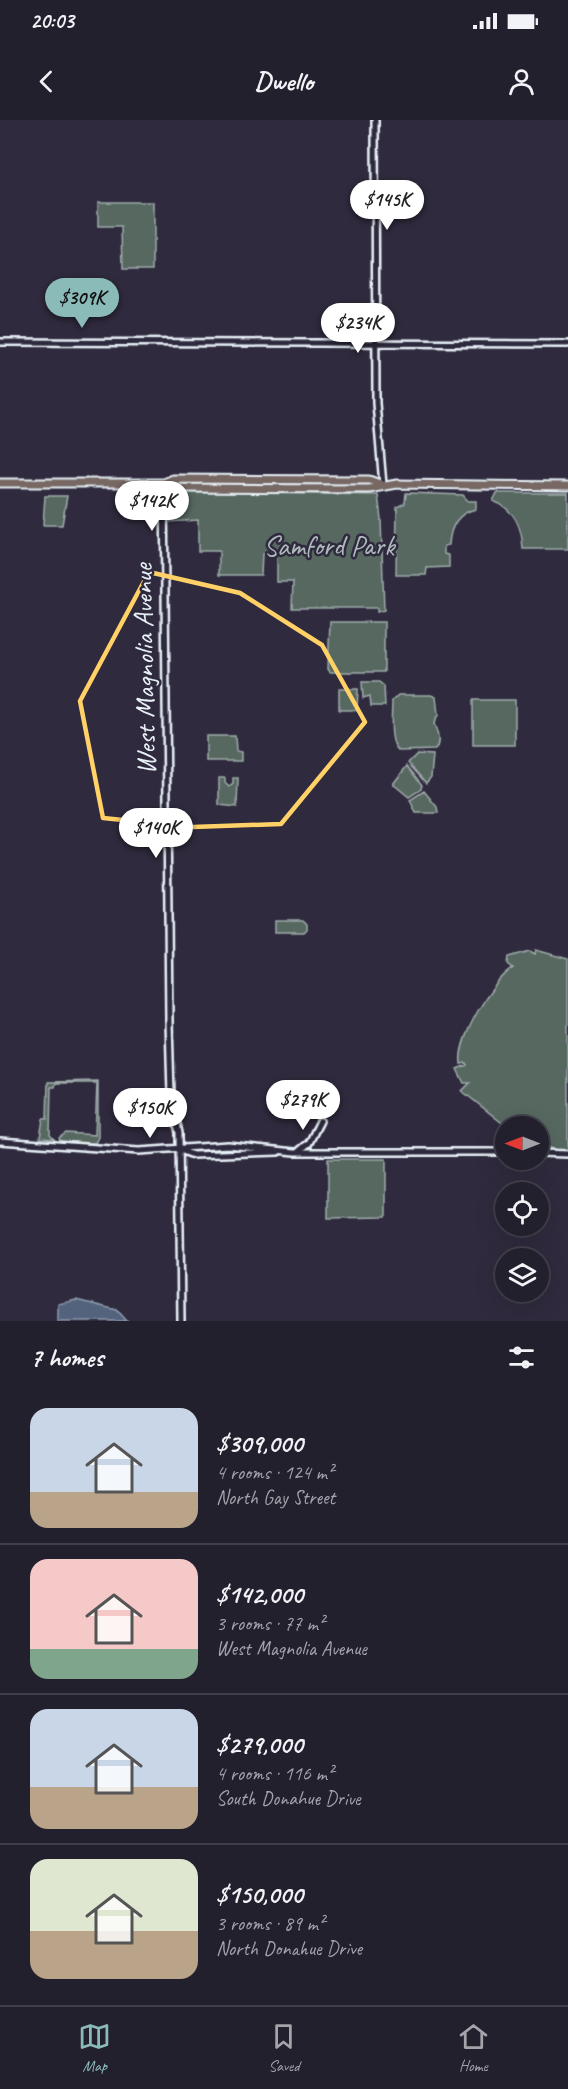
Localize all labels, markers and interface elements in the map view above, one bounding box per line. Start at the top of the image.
text: 20:03 [30,7,74,35]
text: Dwello [255,64,313,98]
icon: back [30,65,63,98]
icon: person [505,65,538,98]
pin: $145K [345,180,429,231]
text: $145K [364,187,410,212]
pin: $309K [40,278,124,329]
text: $309K [59,285,105,310]
pin: $234K [316,303,400,354]
text: $234K [335,310,381,335]
pin: $142K [110,481,194,532]
text: $142K [129,488,175,513]
park label: Samford Park [264,528,396,563]
street label: West Magnolia Avenue [125,561,163,775]
pin: $140K [114,808,198,859]
text: $140K [133,815,179,840]
pin: $279K [261,1080,345,1131]
text: $279K [280,1087,326,1112]
pin: $150K [108,1088,192,1139]
text: $150K [127,1095,173,1120]
north arrow [495,1116,549,1170]
map controls [495,1116,549,1302]
button: locate [495,1182,549,1236]
button: layers [495,1248,549,1302]
text: 7 homes [30,1341,103,1374]
icon: filters [505,1341,538,1374]
text: $309,000 [216,1427,303,1460]
icon: home [78,1432,150,1504]
text: 4 rooms · 124 m² [216,1460,333,1485]
text: North Gay Street [216,1485,335,1510]
text: $142,000 [216,1578,303,1611]
icon: home [78,1583,150,1655]
text: 3 rooms · 77 m² [216,1611,324,1636]
text: West Magnolia Avenue [216,1636,367,1661]
text: $279,000 [216,1728,303,1761]
icon: home [78,1733,150,1805]
text: 4 rooms · 116 m² [216,1761,333,1786]
text: South Donahue Drive [216,1786,361,1811]
text: $150,000 [216,1878,303,1911]
icon: home [78,1883,150,1955]
text: 3 rooms · 89 m² [216,1911,324,1936]
text: North Donahue Drive [216,1936,362,1961]
tab: Map [78,2020,111,2076]
tab: Saved [267,2020,300,2076]
tab: Home [457,2020,490,2076]

